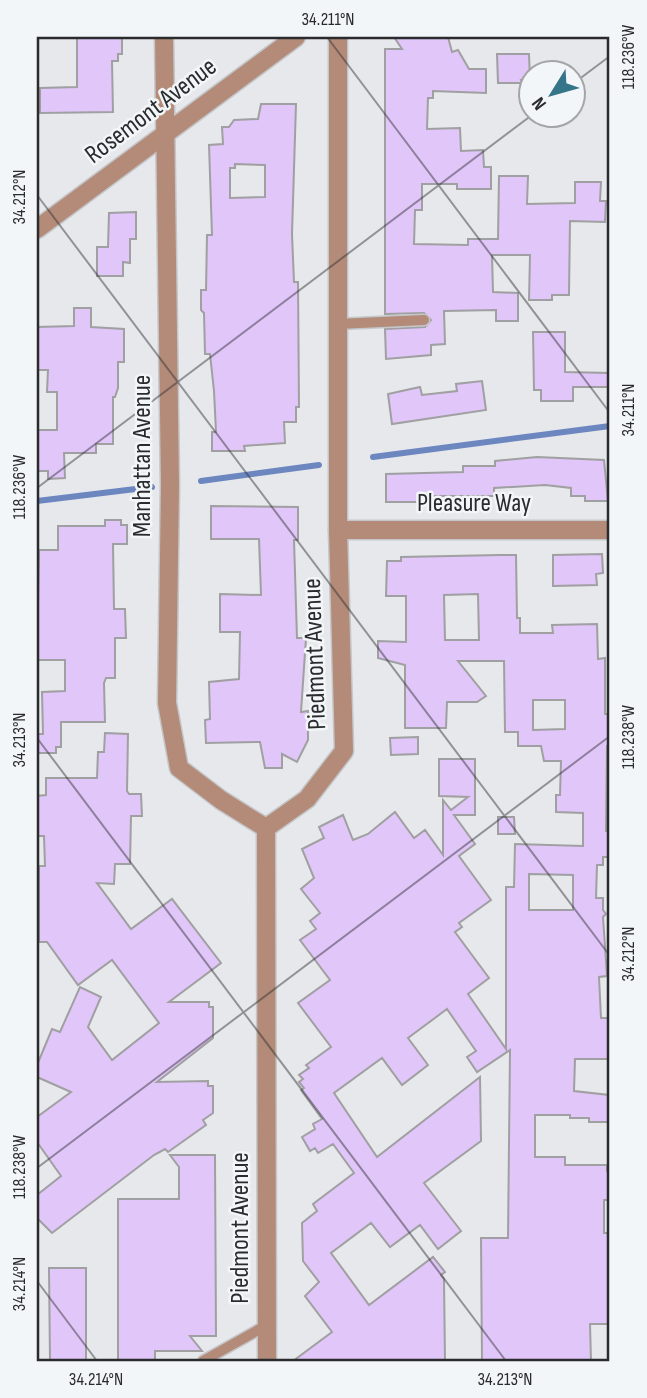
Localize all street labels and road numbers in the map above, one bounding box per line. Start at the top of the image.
street label: Rosemont Avenue [79,51,223,171]
street label: Manhattan Avenue [127,375,158,537]
street label: Pleasure Way [417,488,531,519]
street label: Piedmont Avenue [297,578,333,730]
street label: Piedmont Avenue [225,1152,256,1304]

